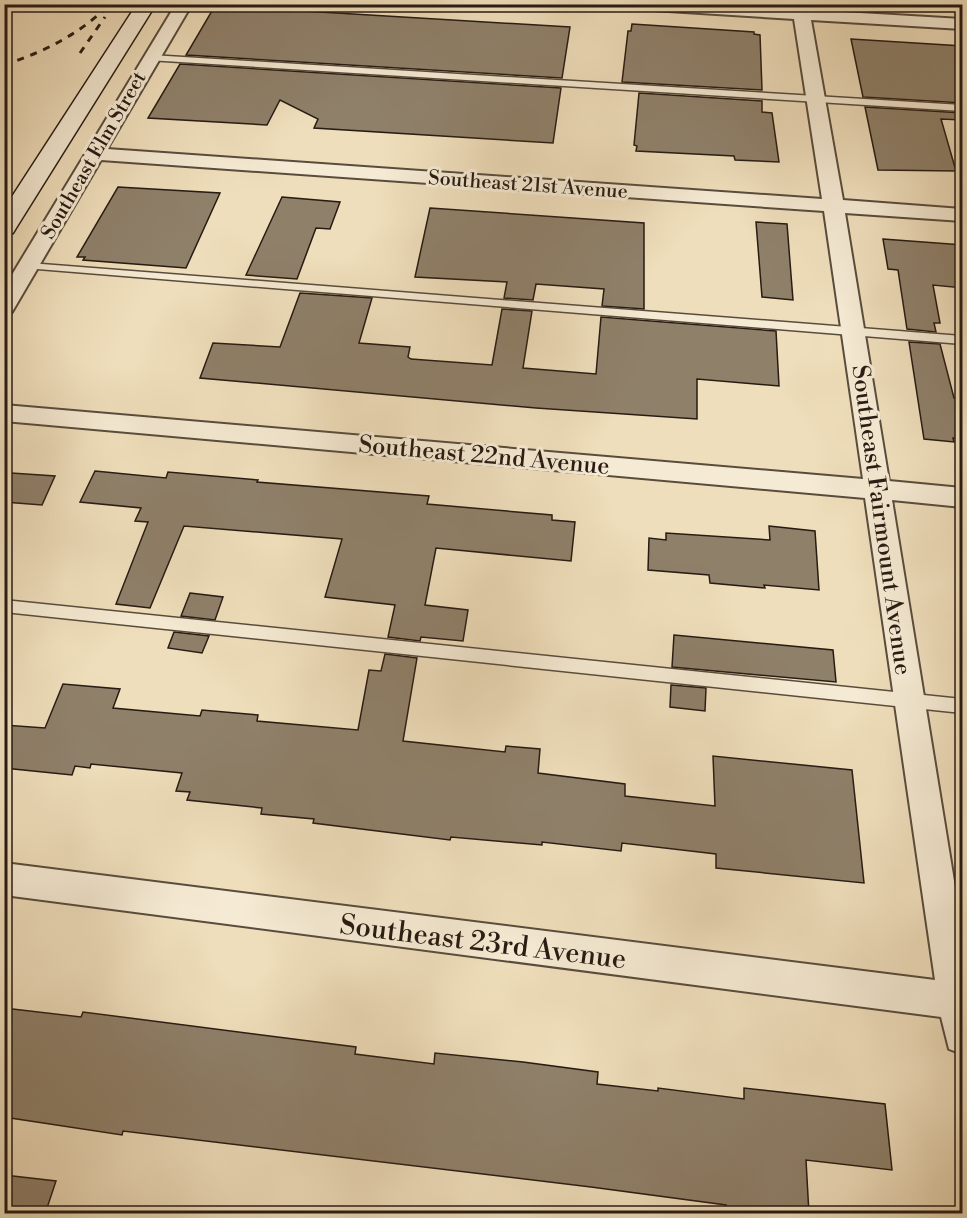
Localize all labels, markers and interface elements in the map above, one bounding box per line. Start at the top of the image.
street label: Southeast Elm Street [36,67,152,244]
street label: Southeast 21st Avenue [427,166,629,205]
street label: Southeast Fairmount Avenue [844,363,918,677]
street label: Southeast 22nd Avenue [357,430,611,482]
street label: Southeast 23rd Avenue [338,908,628,977]

